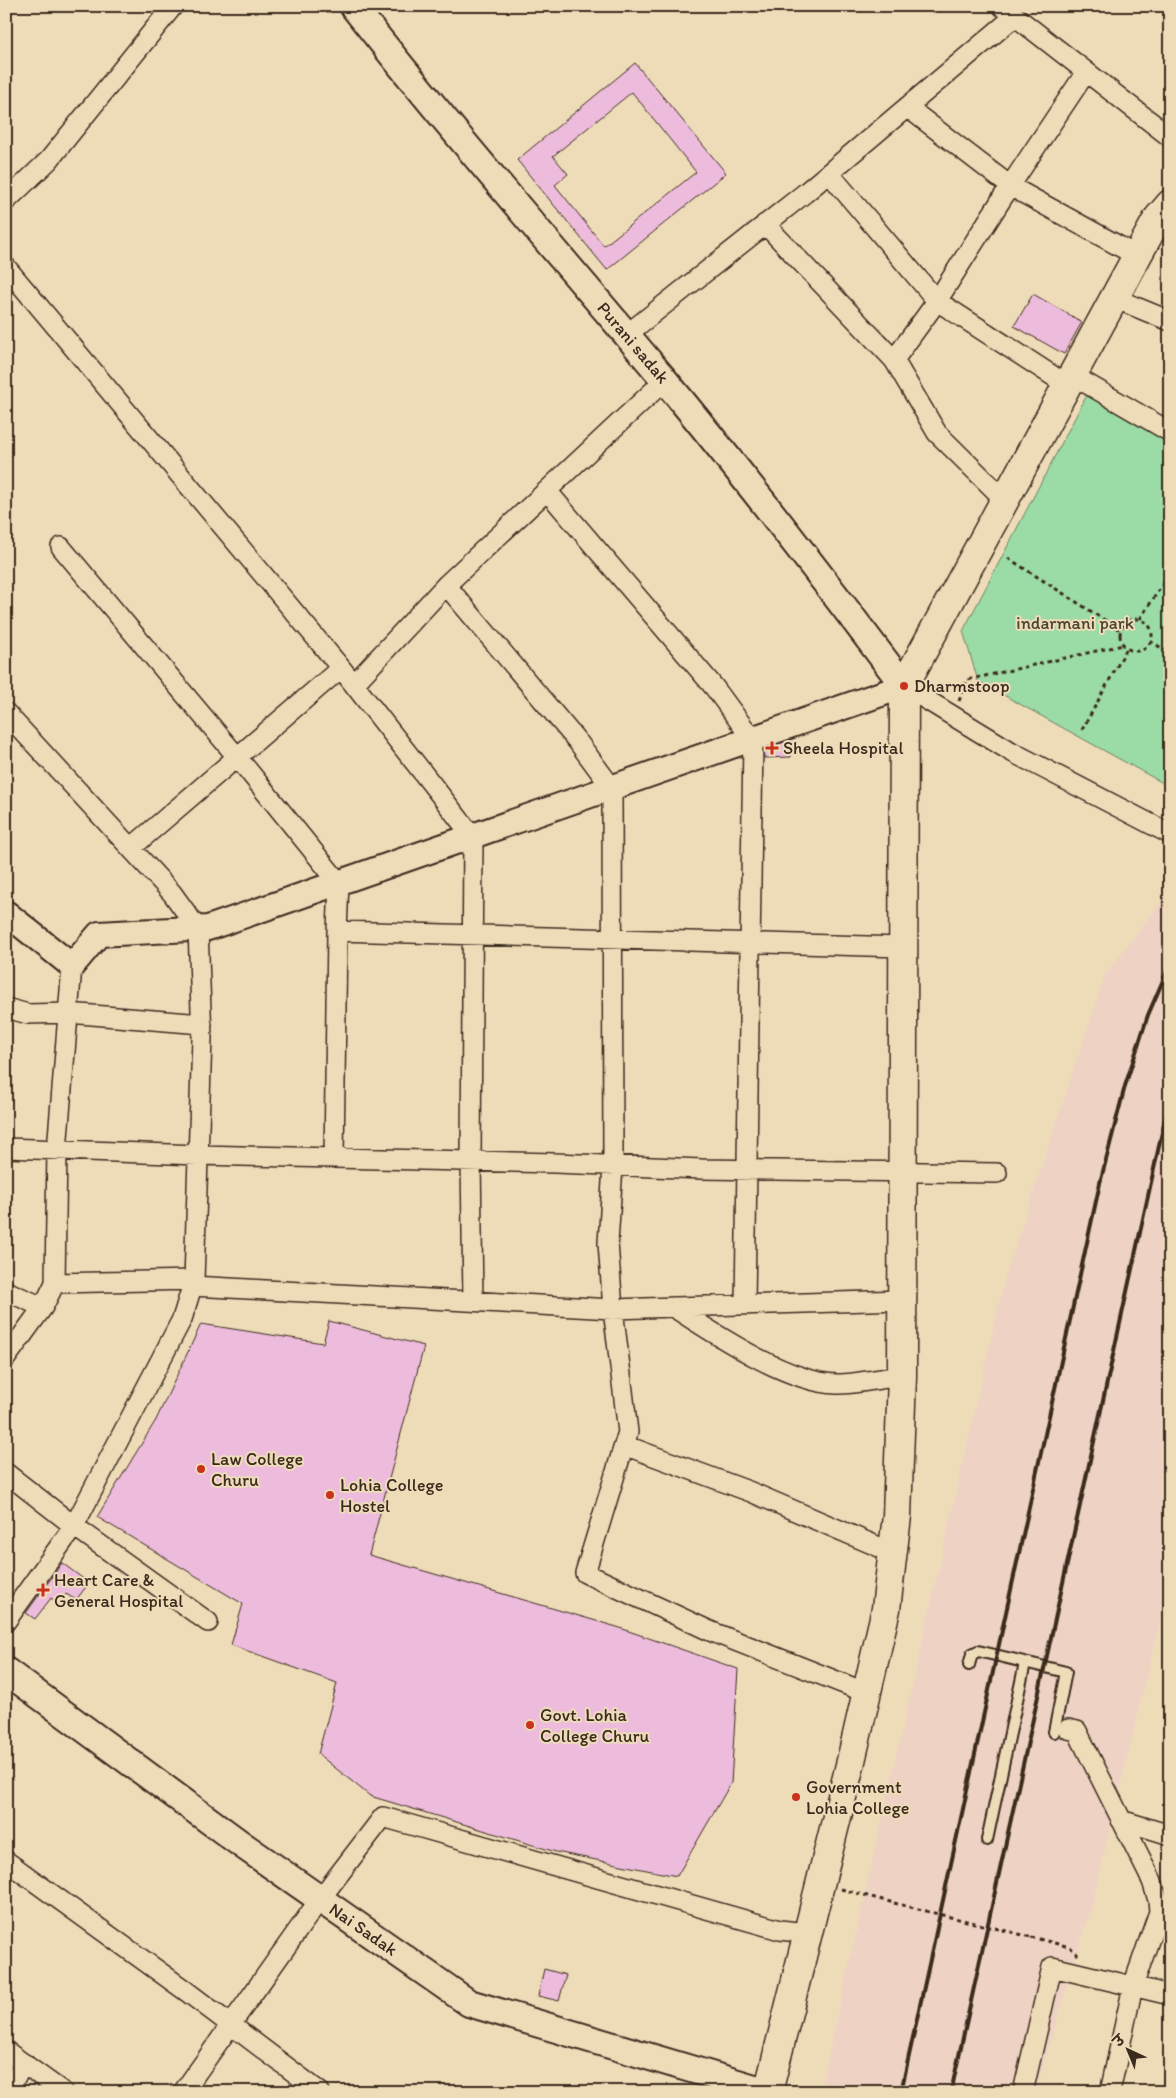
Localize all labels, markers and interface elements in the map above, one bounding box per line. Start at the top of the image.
street label: Purani sadak [592,297,674,388]
park label: indarmani park [1016,612,1134,634]
place label: Dharmstoop [914,675,1009,697]
marker: Dharmstoop [898,680,910,692]
place label: Sheela Hospital [783,737,904,759]
marker: Sheela Hospital [765,741,779,755]
place label: Law College Churu [211,1448,303,1491]
marker: Law College Churu [195,1463,207,1475]
place label: Lohia College Hostel [340,1474,443,1517]
marker: Lohia College Hostel [324,1489,336,1501]
place label: Heart Care & General Hospital [54,1569,183,1612]
marker: Heart Care & General Hospital [36,1583,50,1597]
place label: Govt. Lohia College Churu [540,1704,649,1747]
marker: Govt. Lohia College Churu [524,1719,536,1731]
place label: Government Lohia College [806,1776,909,1819]
marker: Government Lohia College [790,1791,802,1803]
street label: Nai Sadak [325,1898,402,1961]
north arrow [1104,2026,1154,2076]
text: उ [1109,2030,1130,2052]

